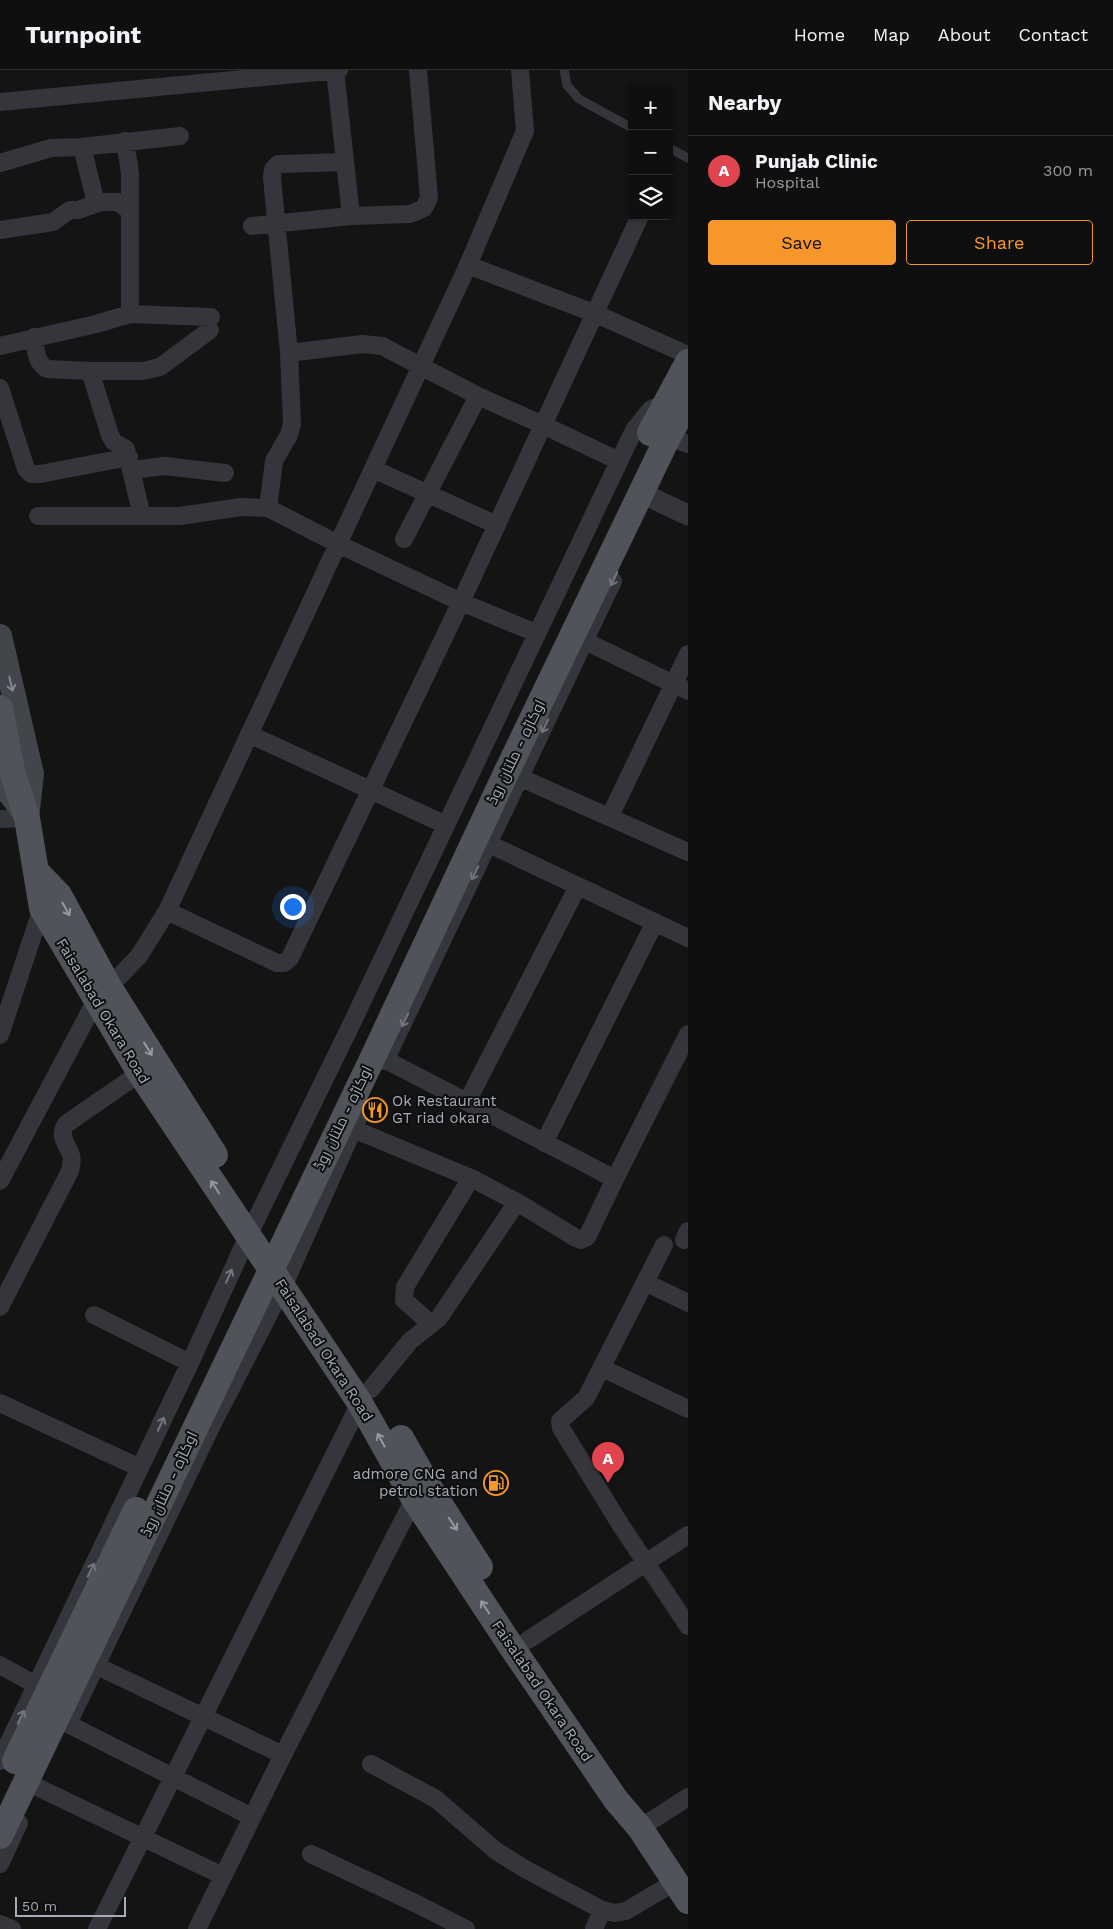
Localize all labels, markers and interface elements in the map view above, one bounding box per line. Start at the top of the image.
text: Turnpoint [25,21,141,49]
text: Home [794,24,845,45]
text: Map [873,24,910,45]
text: About [938,24,990,45]
text: Contact [1018,24,1088,45]
map controls [628,85,673,220]
button: + [628,85,673,130]
text: Nearby [708,90,781,115]
button: − [628,130,673,175]
text: Punjab Clinic [755,150,878,173]
text: A [719,161,729,180]
text: 300 m [1043,161,1093,180]
text: Hospital [755,173,820,192]
button: layers [628,175,673,220]
button: Save [708,220,896,265]
button: Share [906,220,1093,265]
one-way arrow [608,571,618,586]
one-way arrow [7,675,16,691]
street label: اوکاڑہ - ملتان روڈ [483,697,550,808]
one-way arrow [540,719,550,734]
one-way arrow [470,865,480,880]
your location [280,894,306,920]
one-way arrow [61,901,71,916]
street label: Faisalabad Okara Road [52,935,154,1087]
one-way arrow [400,1012,409,1027]
one-way arrow [144,1041,154,1055]
street label: اوکاڑہ - ملتان روڈ [310,1063,377,1174]
place label: Ok Restaurant GT riad okara [392,1092,497,1127]
restaurant icon: Ok Restaurant GT riad okara [362,1097,388,1123]
one-way arrow [210,1180,220,1194]
one-way arrow [225,1269,235,1284]
street label: Faisalabad Okara Road [271,1275,377,1425]
one-way arrow [157,1417,166,1432]
street label: اوکاڑہ - ملتان روڈ [137,1428,202,1540]
one-way arrow [376,1432,386,1447]
pin: A [592,1442,624,1483]
place label: admore CNG and petrol station [353,1465,478,1500]
fuel station icon: admore CNG and petrol station [483,1470,509,1496]
one-way arrow [448,1517,458,1531]
one-way arrow [87,1563,96,1578]
one-way arrow [480,1601,490,1615]
street label: Faisalabad Okara Road [488,1617,596,1765]
one-way arrow [17,1710,26,1725]
scale bar [15,1894,126,1917]
text: 50 m [22,1898,57,1914]

